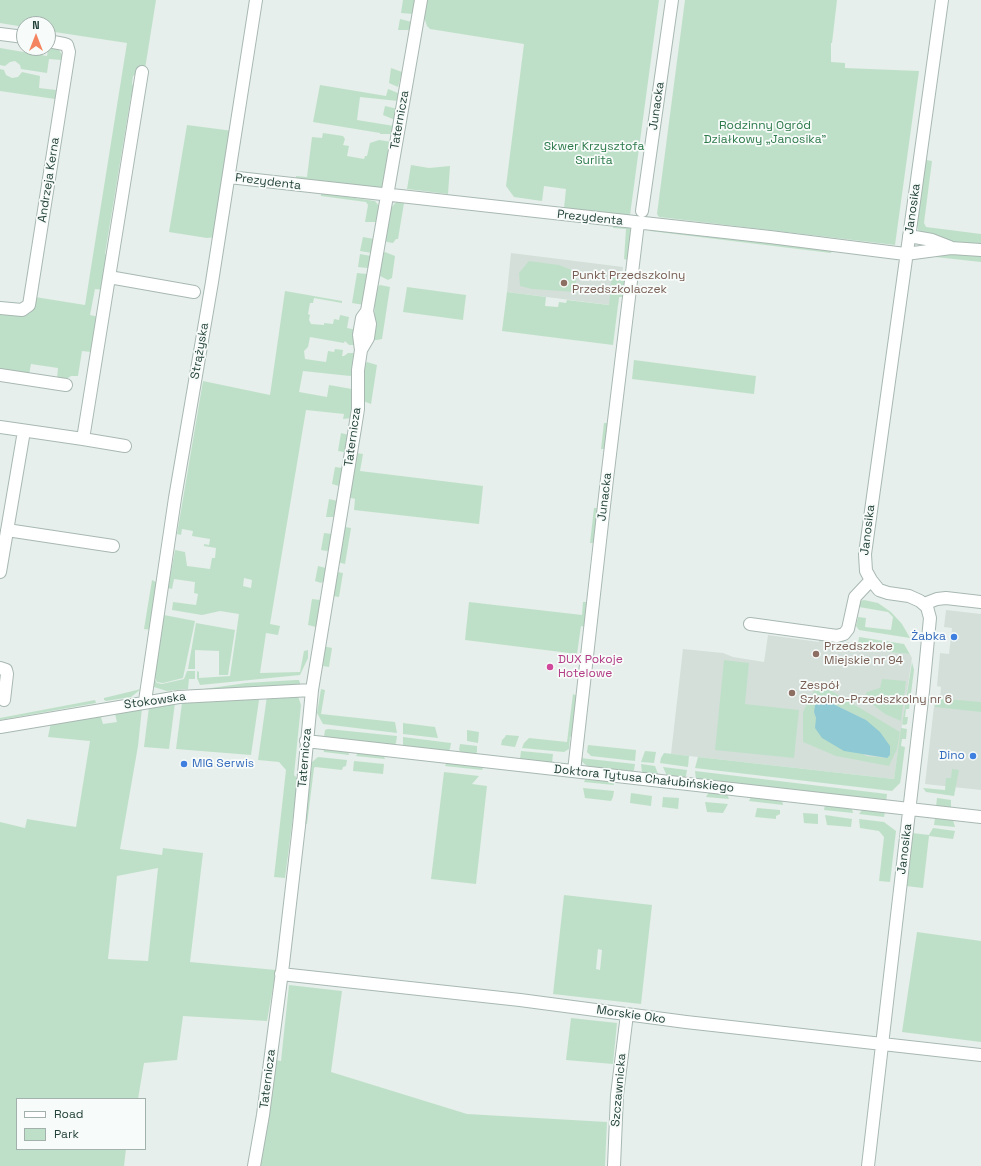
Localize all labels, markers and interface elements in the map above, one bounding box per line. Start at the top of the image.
north arrow [16,16,56,56]
text: N [32,18,40,32]
street label: Junacka [646,81,668,131]
street label: Taternicza [388,89,412,151]
park label: Rodzinny Ogród Działkowy „Janosika” [704,119,826,147]
street label: Andrzeja Kerna [35,136,63,224]
park label: Skwer Krzysztofa Surlita [544,140,644,168]
street label: Prezydenta [234,171,302,193]
street label: Janosika [902,183,924,235]
street label: Prezydenta [556,207,624,229]
place label: Punkt Przedszkolny Przedszkolaczek [572,269,685,297]
marker: Punkt Przedszkolny Przedszkolaczek [559,278,569,288]
street label: Strążyska [188,322,212,380]
street label: Taternicza [342,406,364,468]
street label: Junacka [595,472,615,522]
street label: Janosika [858,504,878,556]
place label: Żabka [911,630,946,644]
marker: Żabka [949,632,959,642]
place label: Przedszkole Miejskie nr 94 [824,640,903,668]
marker: Przedszkole Miejskie nr 94 [811,649,821,659]
place label: DUX Pokoje Hotelowe [558,653,623,681]
marker: DUX Pokoje Hotelowe [545,662,555,672]
place label: Zespół Szkolno-Przedszkolny nr 6 [800,679,952,707]
marker: Zespół Szkolno-Przedszkolny nr 6 [787,688,797,698]
street label: Stokowska [123,690,187,712]
street label: Taternicza [295,728,315,788]
place label: Dino [939,749,965,763]
marker: Dino [968,751,978,761]
place label: MIG Serwis [192,757,254,771]
marker: MIG Serwis [179,759,189,769]
street label: Doktora Tytusa Chałubińskiego [553,762,735,796]
street label: Janosika [895,823,915,875]
street label: Morskie Oko [595,1003,667,1027]
street label: Taternicza [257,1048,279,1110]
street label: Szczawnicka [609,1053,629,1127]
legend [16,1098,146,1150]
text: Road [54,1106,83,1122]
text: Park [54,1126,79,1142]

